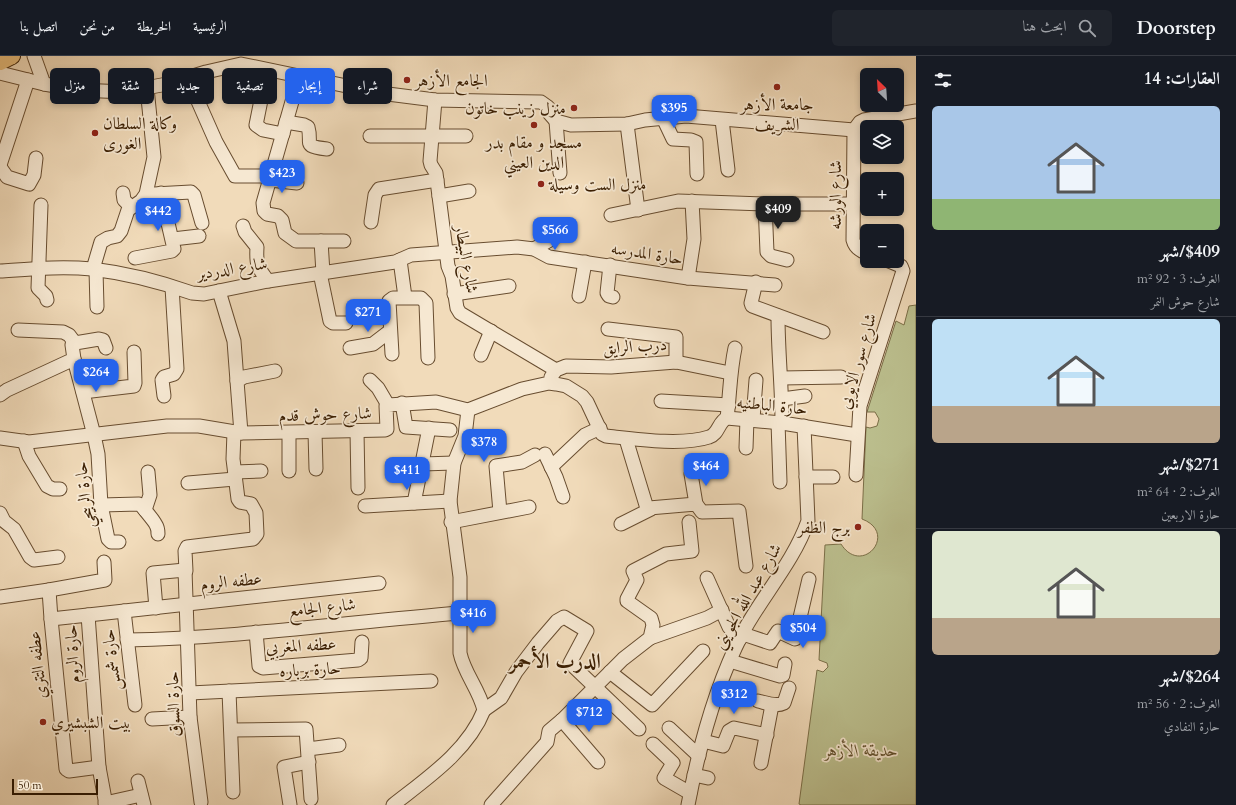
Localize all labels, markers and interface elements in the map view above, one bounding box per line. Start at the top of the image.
search box [832,10,1112,46]
text: Doorstep [1136,15,1216,41]
text: ابحث هنا [1022,16,1066,36]
text: اتصل بنا [20,17,58,36]
text: من نحن [80,17,115,36]
text: الخريطة [137,17,171,36]
text: الرئيسية [193,17,227,36]
icon: search [1076,17,1098,39]
text: العقارات: 14 [1144,67,1220,90]
chip: منزل [50,68,100,104]
chip: شقة [108,68,154,104]
chip: جديد [162,68,214,104]
chip: تصفية [222,68,277,104]
chip: إيجار [285,68,335,104]
chip: شراء [343,68,392,104]
north arrow [860,68,904,112]
map controls [860,68,904,268]
place label: الجامع الأزهر [413,69,488,96]
icon: filters [932,69,954,91]
marker: الجامع الأزهر [402,75,412,85]
marker: جامعة الأزهر الشريف [772,82,782,92]
place label: جامعة الأزهر الشريف [739,93,813,136]
pin: $395 [650,95,698,129]
place label: منزل زينب خاتون [465,97,566,120]
text: $395 [661,99,687,117]
marker: منزل زينب خاتون [569,103,579,113]
place label: وكالة السلطان الغورى [103,112,177,155]
marker: مسجد و مقام بدر الدين العيني [529,120,539,130]
button: layers [860,120,904,164]
marker: وكالة السلطان الغورى [90,128,100,138]
place label: مسجد و مقام بدر الدين العيني [484,131,582,178]
icon: home [1040,132,1112,204]
pin: $423 [258,160,306,194]
street label: شارع الورشه [824,160,849,230]
text: $423 [269,164,295,182]
button: + [860,172,904,216]
place label: منزل الست وسيلة [548,173,646,196]
marker: منزل الست وسيلة [536,179,546,189]
pin: $409 [754,196,802,230]
pin: $442 [134,198,182,232]
text: $409 [765,200,791,218]
text: $442 [145,202,171,220]
pin: $566 [531,217,579,251]
street label: شارع البيطار [447,221,484,295]
text: $566 [542,221,568,239]
button: − [860,224,904,268]
street label: حارة المدرسه [609,236,684,271]
text: $409/شهر [1160,240,1220,263]
street label: شارع الدردير [193,252,269,288]
text: الغرف: 3 · 92 m² [1137,270,1220,288]
text: شارع حوش النمر [1151,293,1220,311]
pin: $271 [344,299,392,333]
text: $271 [355,303,381,321]
street label: شارع سور الايوبي [833,311,885,412]
street label: درب الرايق [602,333,668,360]
icon: home [1040,345,1112,417]
pin: $264 [72,359,120,393]
text: $264 [83,363,109,381]
street label: حارة الباطنيه [735,390,808,421]
street label: شارع حوش قدم [278,401,372,431]
pin: $378 [460,429,508,463]
text: $378 [471,433,497,451]
pin: $464 [682,453,730,487]
text: $271/شهر [1160,453,1220,476]
pin: $411 [383,457,431,491]
text: $464 [693,457,719,475]
street label: حارة الربيحي [69,460,104,530]
text: $411 [394,461,420,479]
text: الغرف: 2 · 64 m² [1137,483,1220,501]
text: حارة الاربعين [1161,506,1220,524]
place label: برج الظفر [796,516,850,542]
marker: برج الظفر [853,522,863,532]
street label: شارع عبد الله الجويني [706,538,790,655]
icon: home [1040,557,1112,629]
street label: عطفه الروم [199,567,263,599]
street label: شارع الجامع [287,593,357,626]
pin: $416 [449,600,497,634]
text: $416 [460,604,486,622]
pin: $504 [779,615,827,649]
text: $504 [790,619,816,637]
street label: حارة الروم [59,624,89,684]
street label: حارة شمس [96,628,127,692]
street label: عطفه التتري [23,630,54,700]
street label: عطفه المغربي [265,632,337,662]
district label: الدرب الأحمر [507,645,601,676]
street label: حارة برباره [279,656,341,683]
text: $264/شهر [1160,665,1220,688]
street label: حارة السوق [161,671,186,737]
pin: $312 [710,681,758,715]
text: $312 [721,685,747,703]
text: الغرف: 2 · 56 m² [1137,695,1220,713]
pin: $712 [565,699,613,733]
text: $712 [576,703,602,721]
place label: بيت الشبشيري [51,711,131,736]
marker: بيت الشبشيري [38,717,48,727]
text: حارة النفادي [1164,718,1220,736]
park label: حديقة الأزهر [823,739,898,762]
scale bar [12,777,98,796]
text: 50 m [18,778,42,793]

